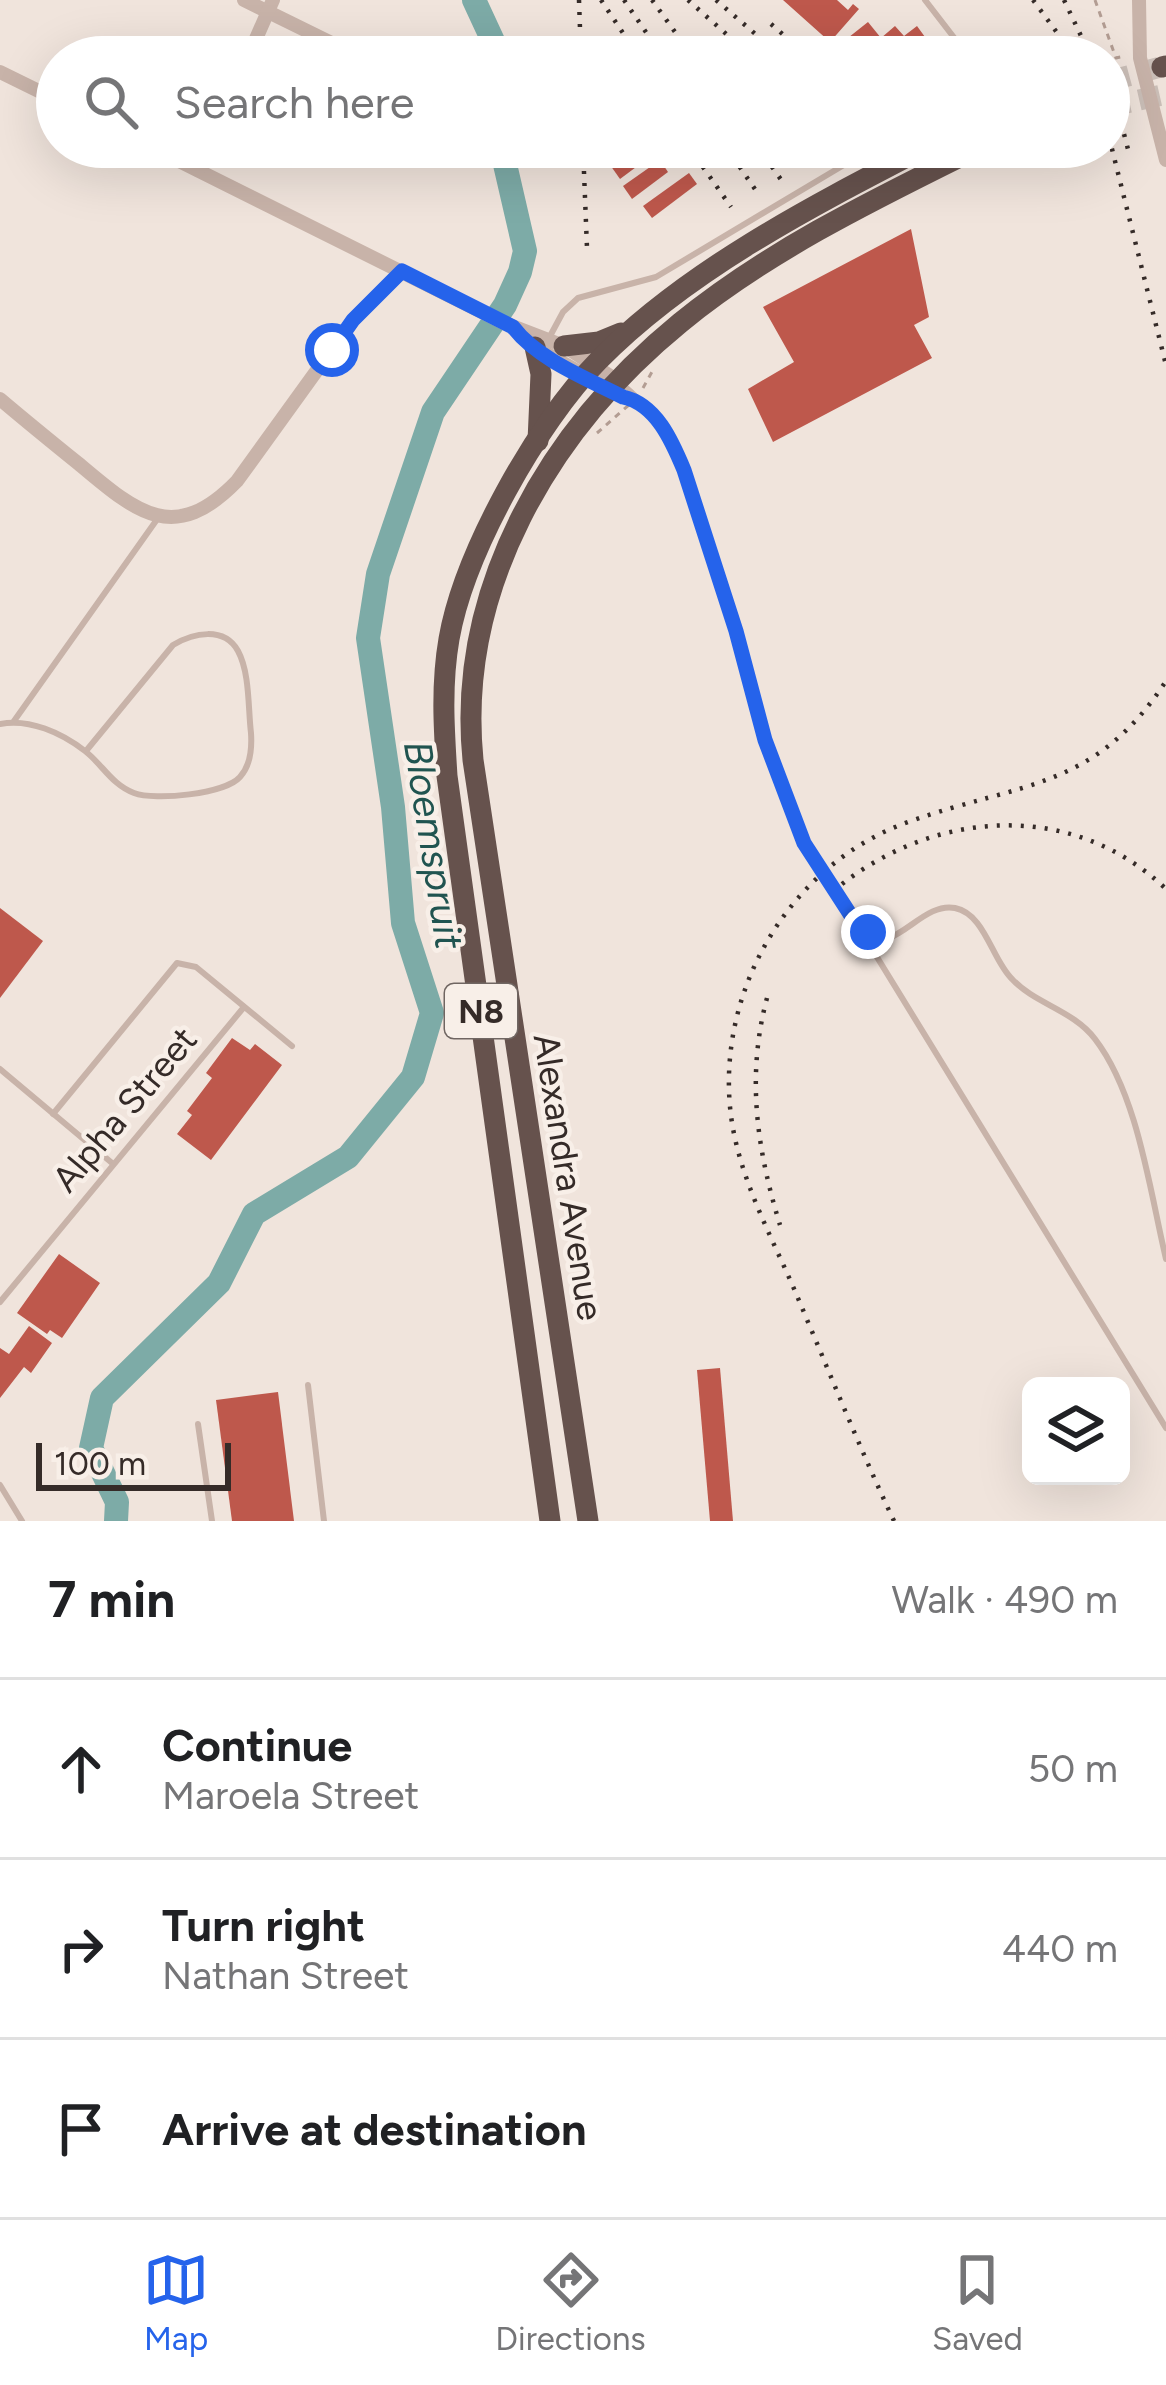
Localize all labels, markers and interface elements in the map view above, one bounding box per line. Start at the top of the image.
search box [36,36,1130,168]
icon: search [78,69,144,135]
text: Search here [174,75,414,129]
route start [305,323,359,377]
water label: Bloemspruit [394,738,473,953]
route end [841,905,895,959]
road number: N8 [445,984,517,1038]
street label: Alpha Street [43,1018,206,1200]
street label: Alexandra Avenue [525,1031,612,1323]
map controls [1022,1377,1130,1485]
button: layers [1022,1377,1130,1485]
scale bar [36,1437,231,1490]
text: 100 m [54,1444,146,1483]
text: 7 min [48,1569,175,1630]
text: Walk · 490 m [891,1576,1118,1623]
text: Continue [162,1718,352,1772]
icon: ahead [48,1736,114,1802]
text: 50 m [1028,1745,1118,1792]
text: Maroela Street [162,1772,419,1819]
text: Turn right [162,1898,365,1952]
icon: right [48,1916,114,1982]
text: 440 m [1002,1925,1118,1972]
text: Nathan Street [162,1952,409,1999]
icon: arrive [48,2096,114,2162]
text: Arrive at destination [162,2102,586,2156]
tab: Map [143,2247,209,2358]
tab: Directions [495,2247,646,2358]
tab: Saved [932,2247,1023,2358]

